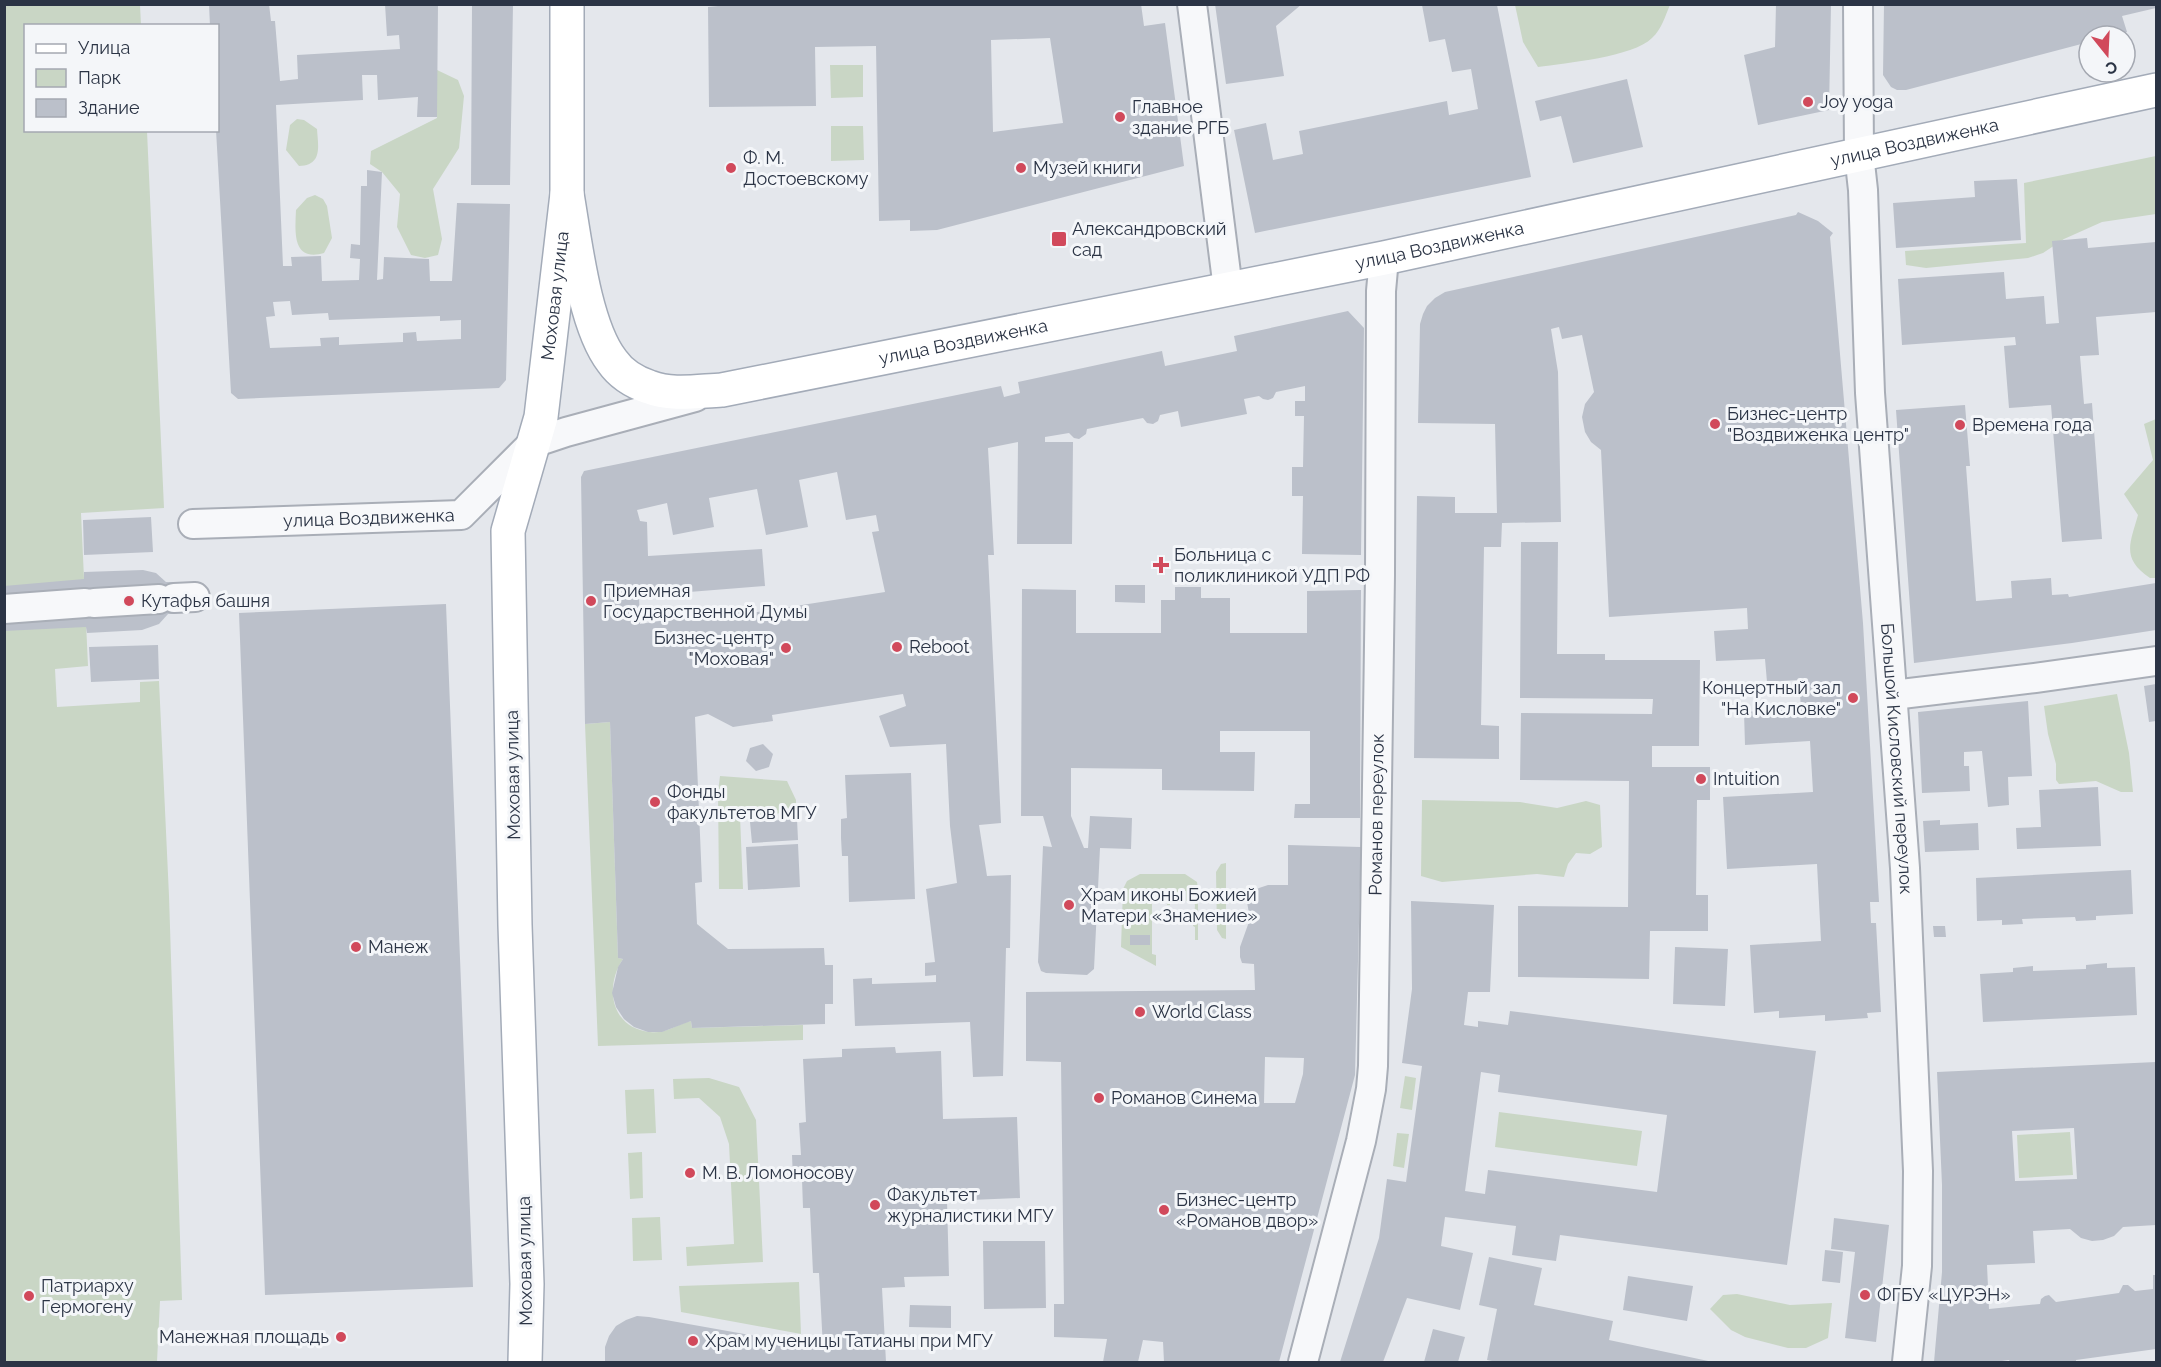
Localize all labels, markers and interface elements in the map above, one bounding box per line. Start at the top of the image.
legend [24,24,219,132]
north arrow [2077,24,2137,84]
text: Улица [78,37,130,58]
text: С [2103,57,2120,79]
text: Парк [78,67,121,88]
place label: Joy yoga [1820,91,1893,112]
marker: Joy yoga [1801,95,1815,109]
place label: Главное здание РГБ [1132,96,1229,138]
text: Здание [78,97,140,118]
marker: Главное здание РГБ [1113,110,1127,124]
street label: улица Воздвиженка [1828,114,2001,171]
place label: Ф. М. Достоевскому [743,147,869,189]
place label: Музей книги [1033,157,1141,178]
marker: Ф. М. Достоевскому [724,161,738,175]
marker: Музей книги [1014,161,1028,175]
street label: улица Воздвиженка [1353,217,1526,273]
place label: Александровский сад [1072,218,1227,260]
street label: Моховая улица [537,230,573,362]
marker: Александровский сад [1050,230,1068,248]
street label: улица Воздвиженка [877,314,1049,369]
place label: Бизнес-центр "Воздвиженка центр" [1727,403,1909,445]
place label: Времена года [1972,414,2092,435]
marker: Бизнес-центр "Воздвиженка центр" [1708,417,1722,431]
marker: Времена года [1953,418,1967,432]
street label: улица Воздвиженка [283,504,455,531]
place label: Больница с поликлиникой УДП РФ [1174,544,1370,586]
marker: Больница с поликлиникой УДП РФ [1152,556,1170,574]
place label: Приемная Государственной Думы [603,580,808,622]
place label: Кутафья башня [141,590,270,611]
marker: Кутафья башня [122,594,136,608]
marker: Приемная Государственной Думы [584,594,598,608]
street label: Большой Кисловский переулок [1877,622,1917,895]
place label: Бизнес-центр "Моховая" [654,627,774,669]
place label: Reboot [909,636,969,657]
marker: Reboot [890,640,904,654]
marker: Бизнес-центр "Моховая" [779,641,793,655]
place label: Концертный зал "На Кисловке" [1702,677,1841,719]
marker: Концертный зал "На Кисловке" [1846,691,1860,705]
street label: Моховая улица [501,710,524,840]
street label: Романов переулок [1364,733,1388,896]
place label: Intuition [1713,768,1780,789]
marker: Intuition [1694,772,1708,786]
place label: Фонды факультетов МГУ [667,781,817,823]
marker: Фонды факультетов МГУ [648,795,662,809]
place label: Храм иконы Божией Матери «Знамение» [1081,884,1258,926]
marker: Храм иконы Божией Матери «Знамение» [1062,898,1076,912]
place label: Манеж [368,936,429,957]
marker: Манеж [349,940,363,954]
place label: World Class [1152,1001,1252,1022]
marker: World Class [1133,1005,1147,1019]
place label: Романов Синема [1111,1087,1257,1108]
marker: Романов Синема [1092,1091,1106,1105]
place label: М. В. Ломоносову [702,1162,854,1183]
marker: М. В. Ломоносову [683,1166,697,1180]
place label: Факультет журналистики МГУ [887,1184,1054,1226]
place label: Бизнес-центр «Романов двор» [1176,1189,1318,1231]
street label: Моховая улица [513,1196,536,1326]
marker: Факультет журналистики МГУ [868,1198,882,1212]
marker: Бизнес-центр «Романов двор» [1157,1203,1171,1217]
place label: Патриарху Гермогену [41,1275,134,1317]
place label: ФГБУ «ЦУРЭН» [1877,1284,2011,1305]
marker: ФГБУ «ЦУРЭН» [1858,1288,1872,1302]
marker: Патриарху Гермогену [22,1289,36,1303]
place label: Манежная площадь [159,1326,329,1347]
marker: Манежная площадь [334,1330,348,1344]
place label: Храм мученицы Татианы при МГУ [705,1330,993,1351]
marker: Храм мученицы Татианы при МГУ [686,1334,700,1348]

